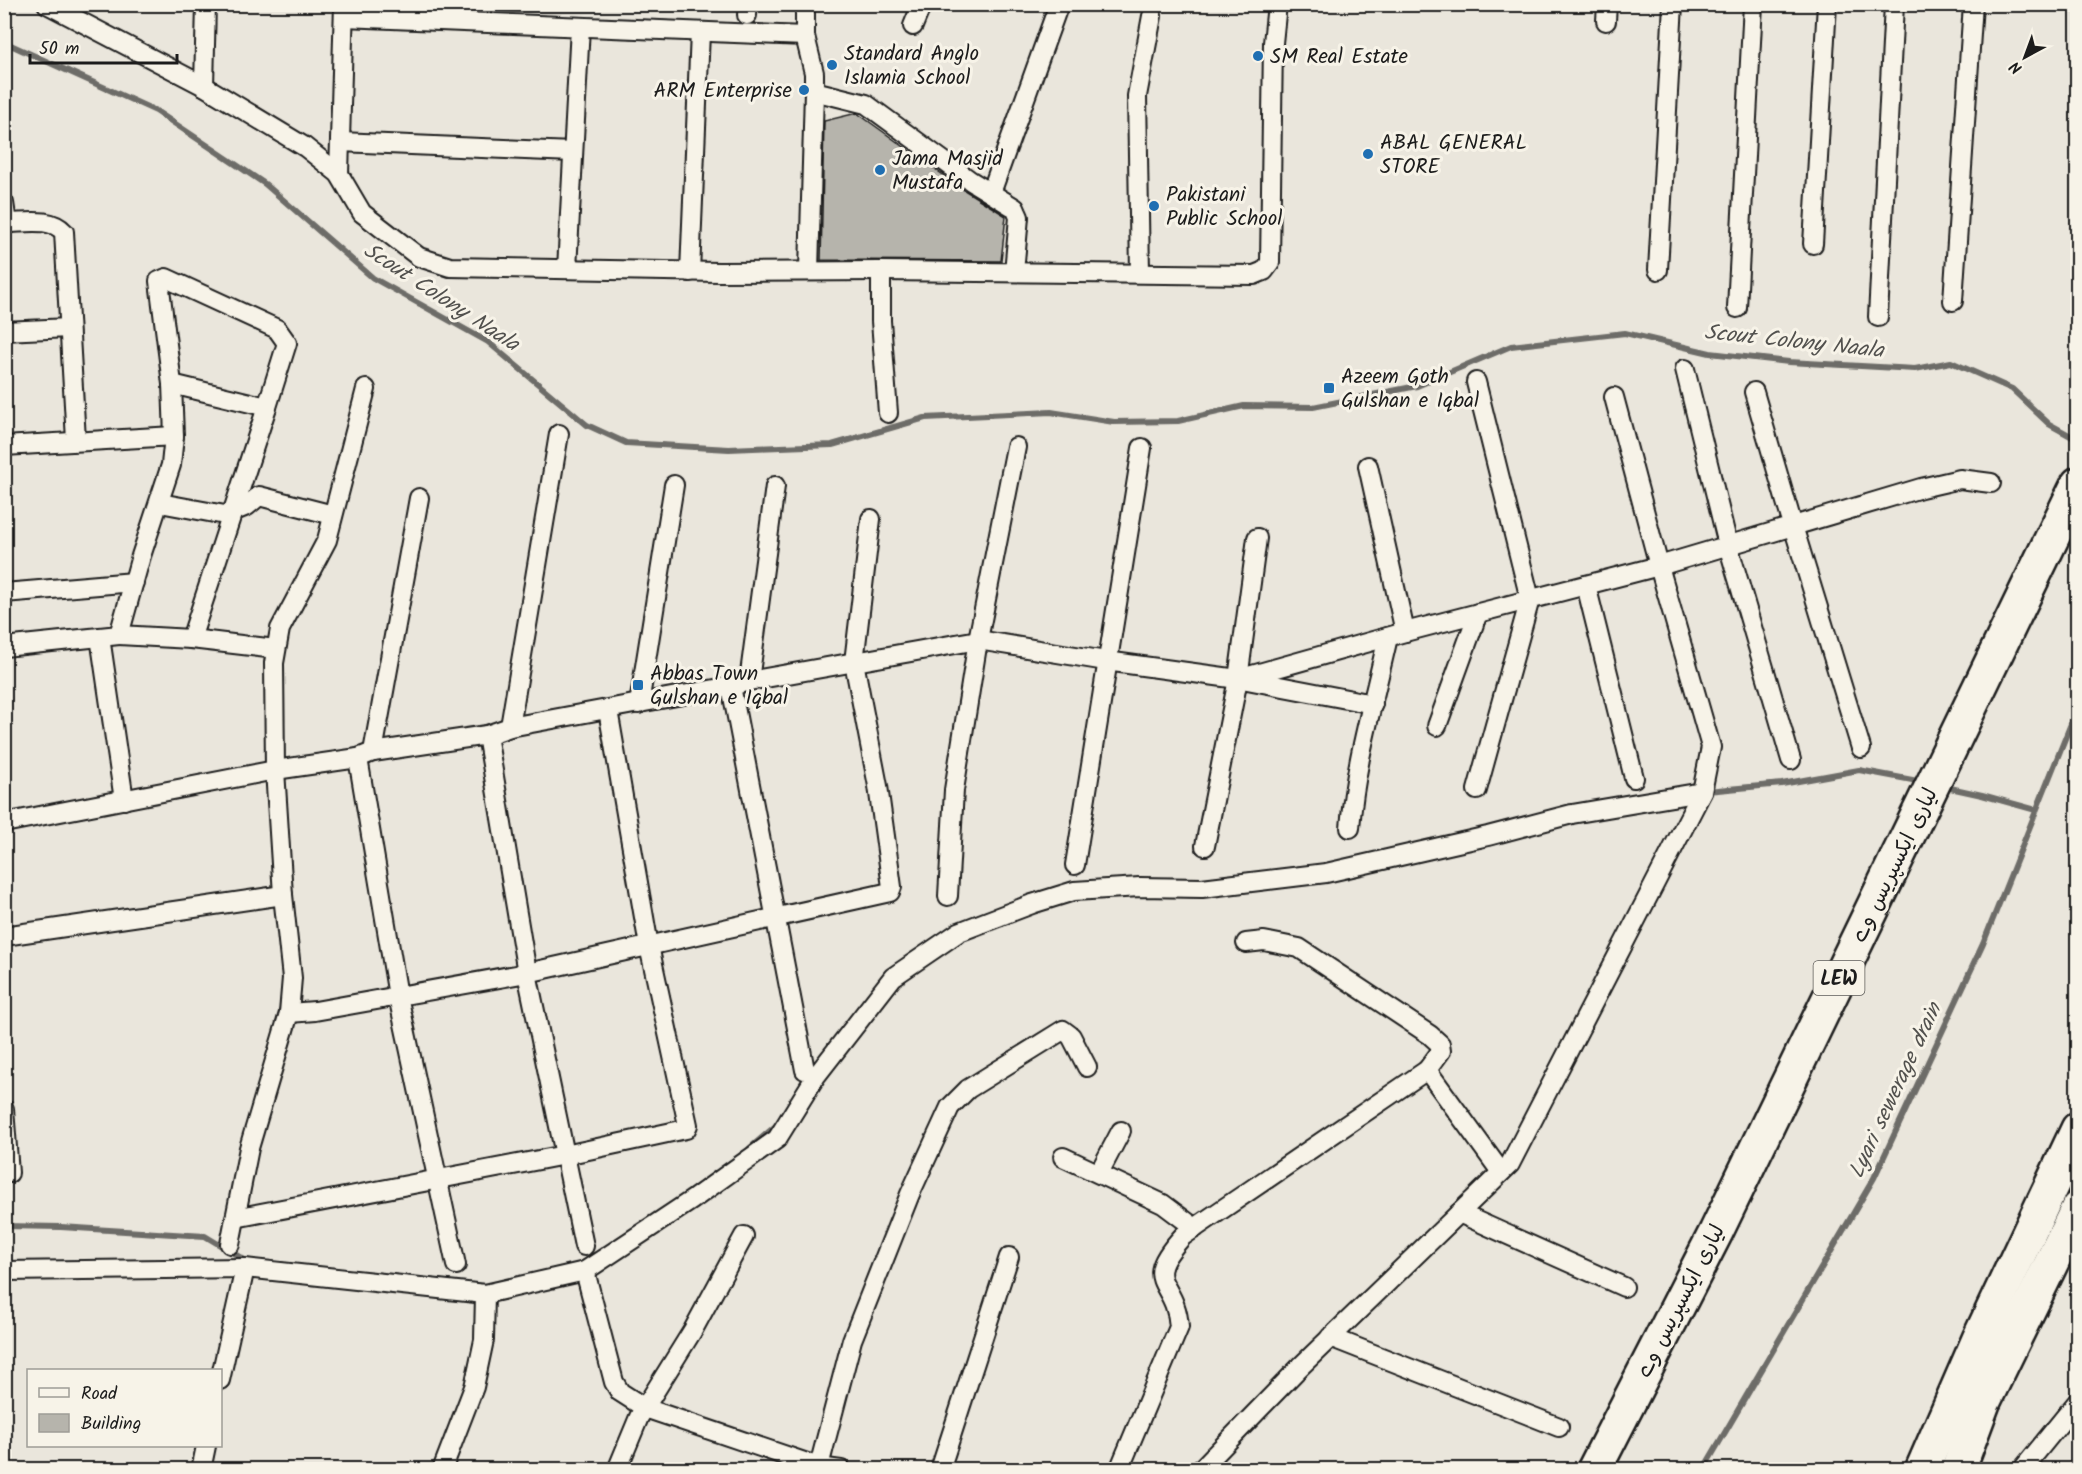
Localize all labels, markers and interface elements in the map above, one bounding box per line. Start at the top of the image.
scale bar [30,27,177,65]
north arrow [1995,27,2055,87]
text: 50 m [39,35,79,64]
place label: Standard Anglo Islamia School [844,38,979,95]
place label: SM Real Estate [1270,41,1409,74]
marker: SM Real Estate [1251,49,1265,63]
text: N [2004,54,2028,80]
marker: Standard Anglo Islamia School [825,58,839,72]
place label: ARM Enterprise [654,75,793,108]
marker: ARM Enterprise [797,83,811,97]
place label: ABAL GENERAL STORE [1380,127,1527,184]
place label: Jama Masjid Mustafa [892,143,1003,200]
marker: ABAL GENERAL STORE [1361,147,1375,161]
marker: Jama Masjid Mustafa [873,163,887,177]
place label: Pakistani Public School [1166,179,1282,236]
marker: Pakistani Public School [1147,199,1161,213]
water label: Scout Colony Naala [356,234,527,363]
water label: Scout Colony Naala [1702,316,1887,369]
place label: Azeem Goth Gulshan e Iqbal [1341,361,1479,418]
marker: Azeem Goth Gulshan e Iqbal [1322,381,1336,395]
place label: Abbas Town Gulshan e Iqbal [650,658,788,715]
marker: Abbas Town Gulshan e Iqbal [631,678,645,692]
street label: لیاری ایکسپریس وے [1844,783,1947,949]
road number: LEW [1814,961,1864,995]
water label: Lyari sewerage drain [1840,995,1953,1185]
street label: لیاری ایکسپریس وے [1628,1219,1734,1384]
legend [27,1369,222,1447]
text: Road [81,1380,118,1409]
text: Building [81,1410,141,1439]

